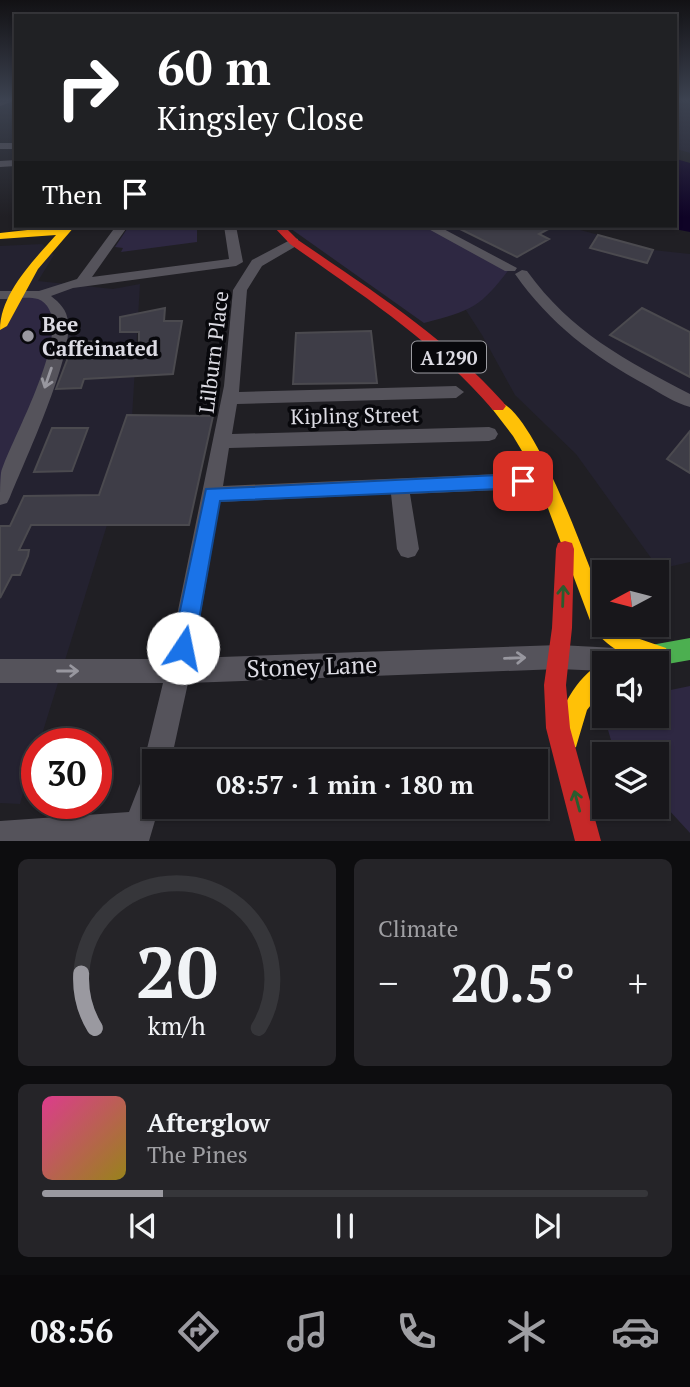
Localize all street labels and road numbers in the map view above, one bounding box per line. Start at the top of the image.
street label: Lilburn Place [192,289,234,415]
road number: A1290 [412,342,486,372]
street label: Kipling Street [290,400,420,430]
street label: Stoney Lane [246,648,378,684]

